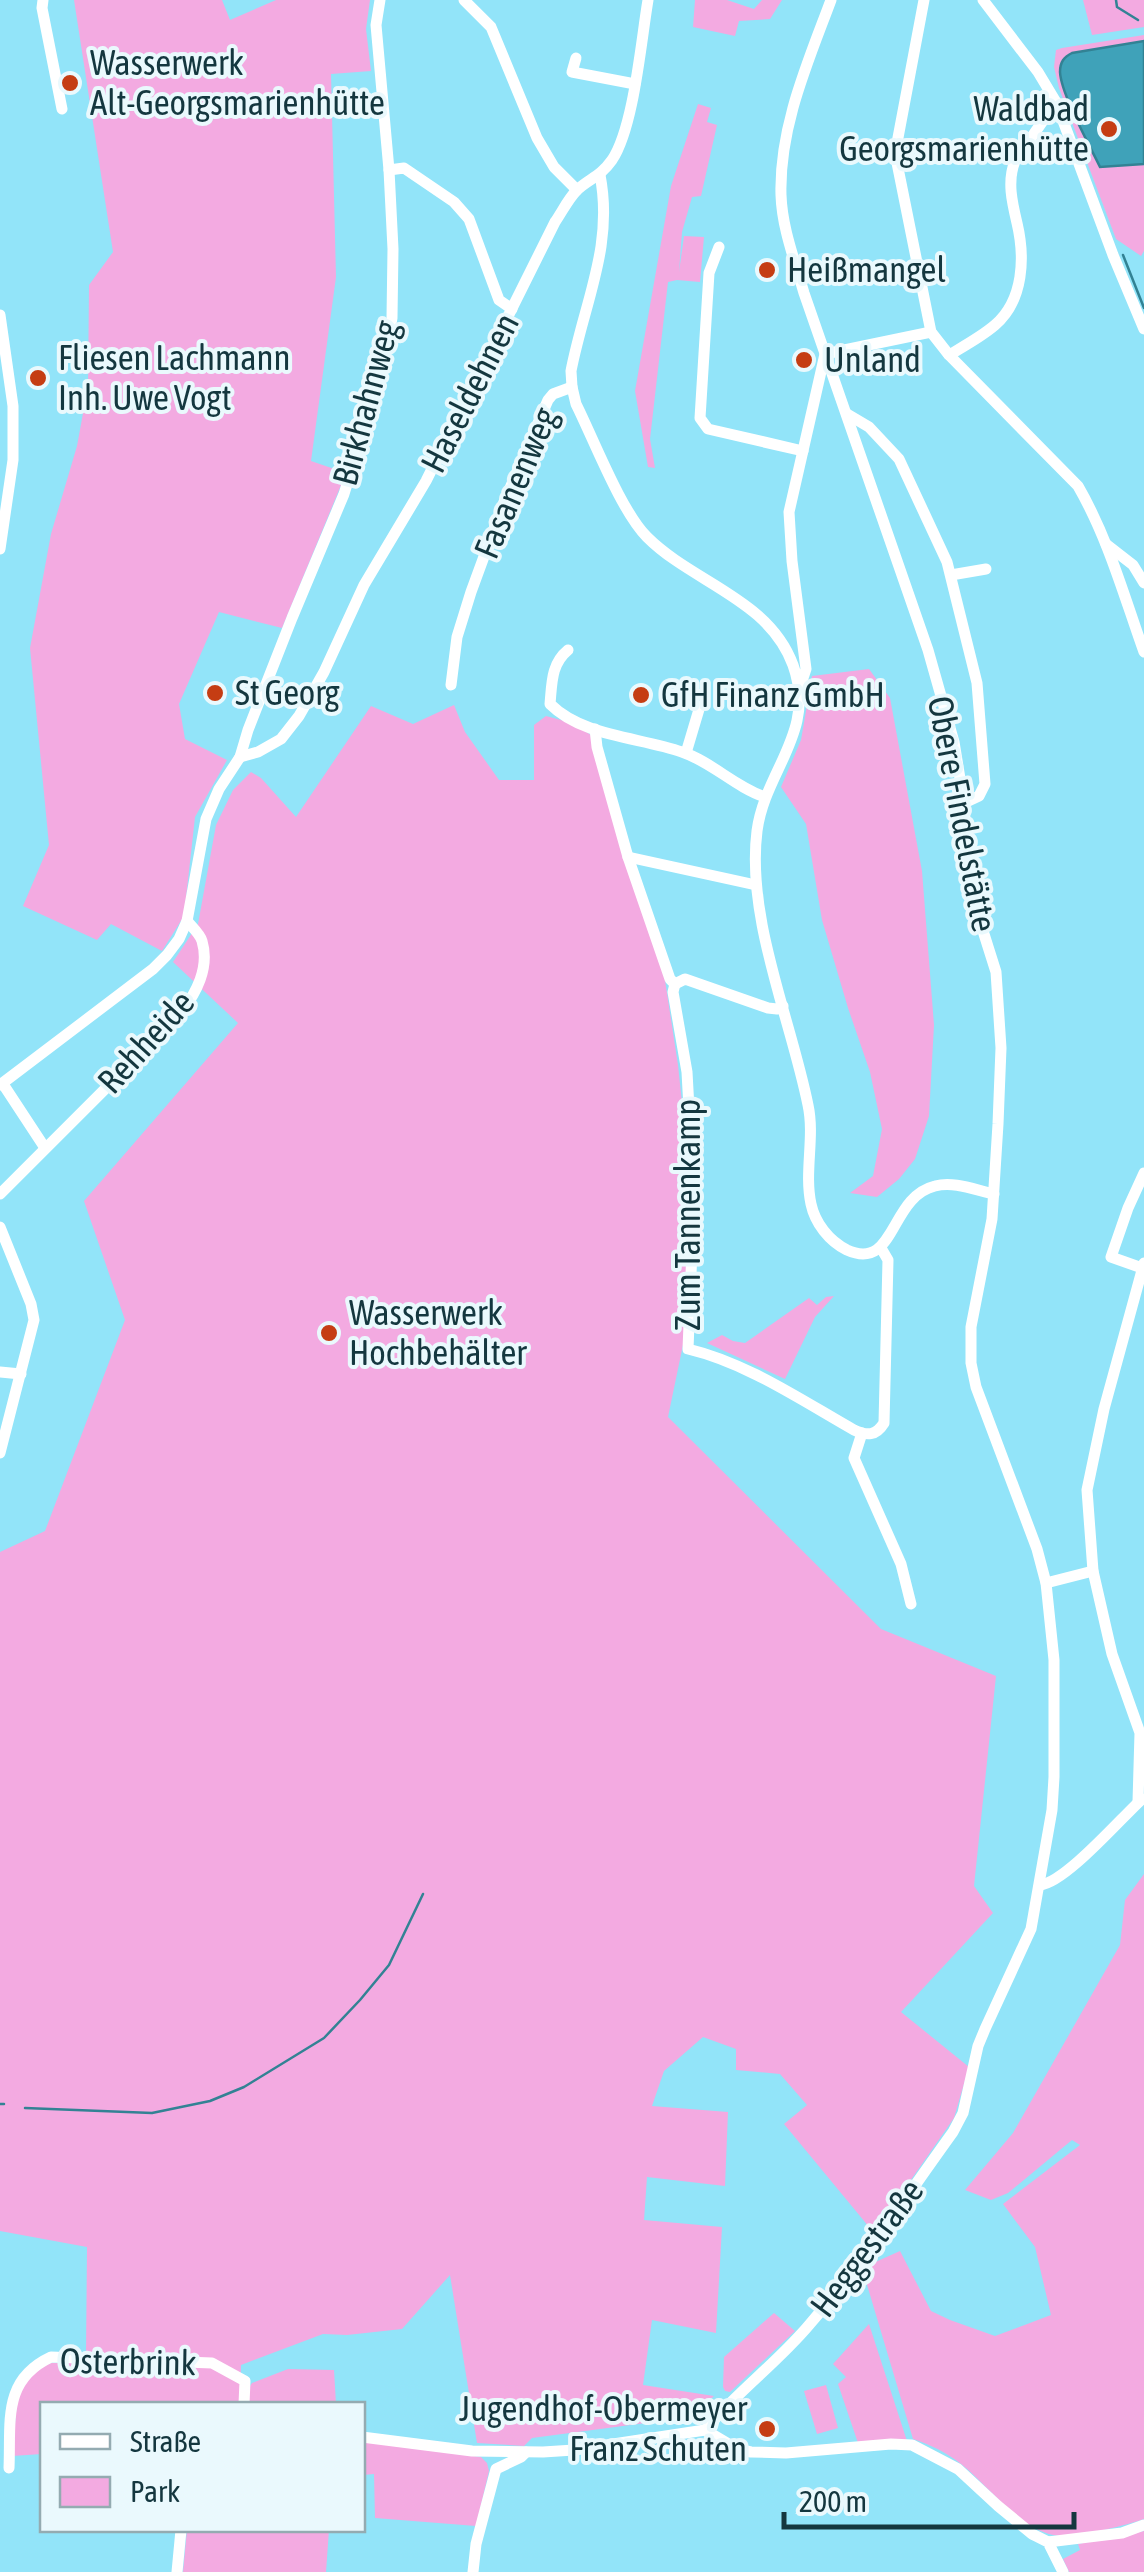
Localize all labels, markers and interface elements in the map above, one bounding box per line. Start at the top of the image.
place label: Wasserwerk Alt-Georgsmarienhütte [90,42,385,122]
marker: Wasserwerk Alt-Georgsmarienhütte [59,72,81,94]
place label: Waldbad Georgsmarienhütte [839,88,1089,168]
marker: Waldbad Georgsmarienhütte [1098,118,1120,140]
place label: Heißmangel [787,249,946,289]
marker: Heißmangel [756,259,778,281]
street label: Haseldehnen [412,306,526,479]
street label: Birkhahnweg [324,316,406,490]
place label: Fliesen Lachmann Inh. Uwe Vogt [58,337,291,417]
place label: Unland [824,339,921,379]
marker: Unland [793,349,815,371]
marker: Fliesen Lachmann Inh. Uwe Vogt [27,367,49,389]
street label: Fasanenweg [465,401,565,564]
place label: St Georg [235,672,340,712]
place label: GfH Finanz GmbH [661,674,885,714]
marker: St Georg [204,682,226,704]
marker: GfH Finanz GmbH [630,684,652,706]
street label: Obere Findelstätte [921,693,1005,935]
street label: Rehheide [89,982,202,1101]
street label: Zum Tannenkamp [667,1099,707,1331]
place label: Wasserwerk Hochbehälter [349,1292,527,1372]
marker: Wasserwerk Hochbehälter [318,1322,340,1344]
street label: Heggestraße [802,2171,931,2324]
street label: Osterbrink [60,2340,196,2382]
place label: Jugendhof-Obermeyer Franz Schuten [459,2388,748,2468]
legend [40,2402,365,2532]
marker: Jugendhof-Obermeyer Franz Schuten [756,2418,778,2440]
text: Straße [130,2424,201,2458]
scale bar [784,2467,1074,2529]
text: Park [130,2474,180,2508]
text: 200 m [799,2484,867,2518]

